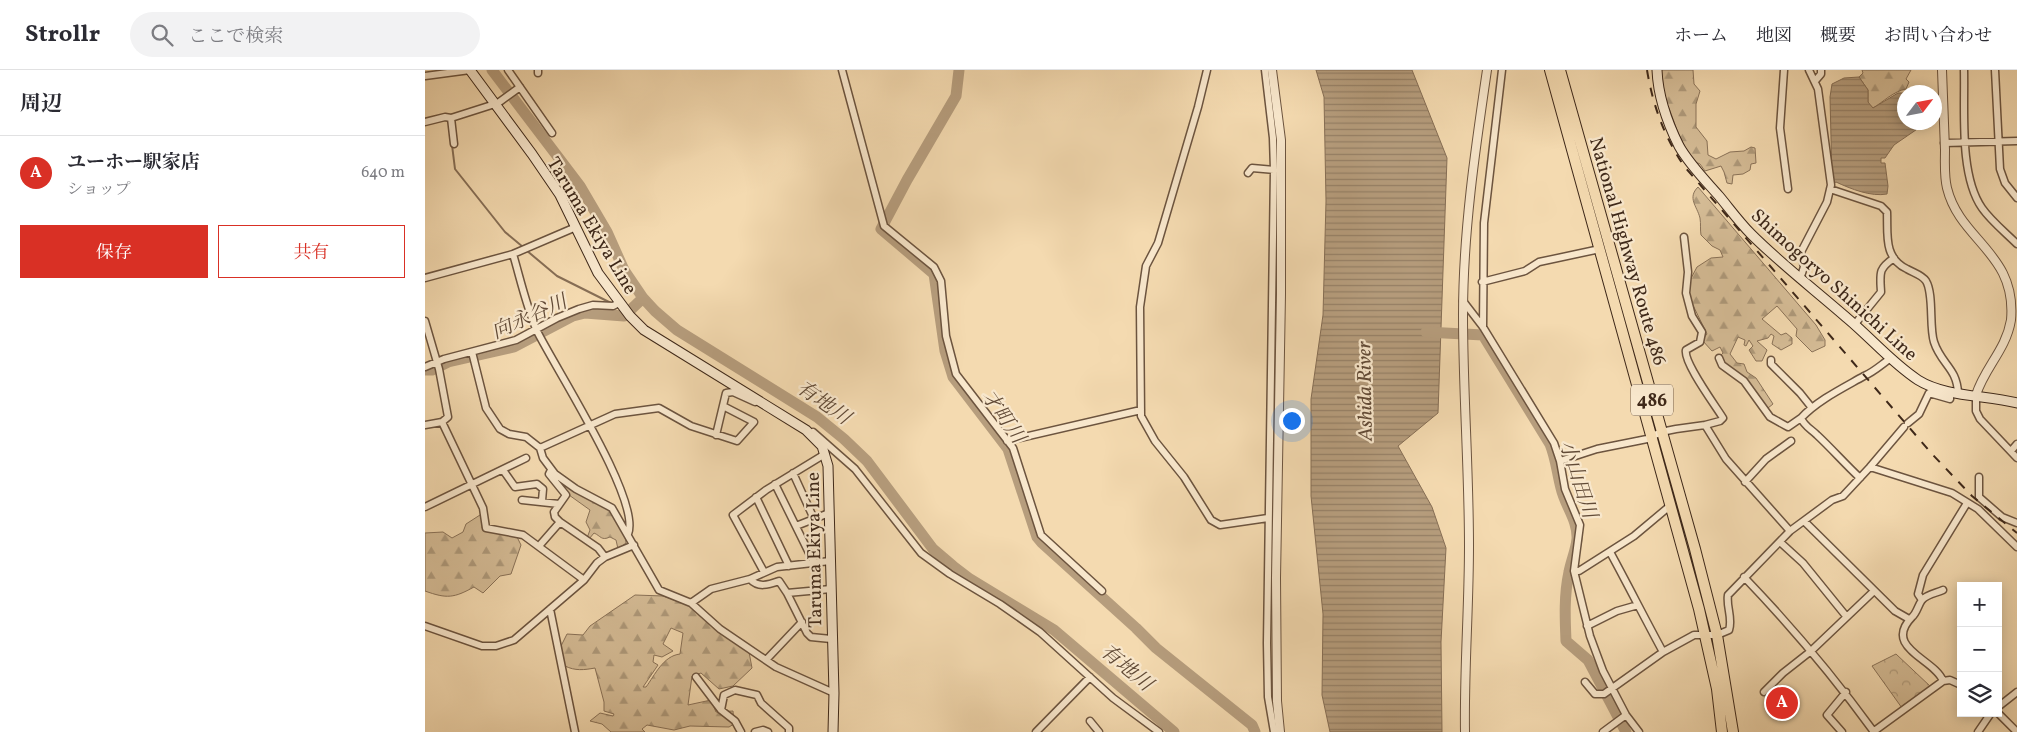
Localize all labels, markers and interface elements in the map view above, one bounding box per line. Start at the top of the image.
search box [130,12,480,57]
text: Strollr [25,18,100,52]
icon: search [148,21,176,49]
text: ここで検索 [188,24,283,50]
text: ホーム [1674,24,1728,49]
text: 地図 [1756,24,1792,49]
text: 概要 [1820,24,1856,49]
text: お問い合わせ [1884,24,1992,49]
north arrow [1897,85,1942,130]
text: 周辺 [20,90,62,119]
street label: National Highway Route 486 [1582,134,1672,369]
text: ユーホー駅家店 [67,150,200,176]
street label: Taruma Ekiya Line [540,153,643,300]
text: A [30,162,42,184]
text: 640 m [361,162,405,184]
text: ショップ [67,179,131,201]
street label: Shimogoryo Shinichi Line [1745,203,1923,368]
button: 保存 [20,225,208,278]
button: 共有 [218,225,405,278]
water label: 向永谷川 [488,288,574,347]
water label: Ashida River [1351,340,1381,442]
water label: 有地川 [790,375,857,433]
road number: 486 [1631,384,1673,416]
water label: 才町川 [974,385,1032,451]
your location [1279,408,1305,434]
water label: 小山田川 [1551,437,1603,524]
street label: Taruma Ekiya Line [801,472,829,628]
map controls [1957,582,2002,717]
button: + [1957,582,2002,627]
button: − [1957,627,2002,672]
water label: 有地川 [1094,639,1159,700]
button: layers [1957,672,2002,717]
pin: A [1766,684,1798,722]

